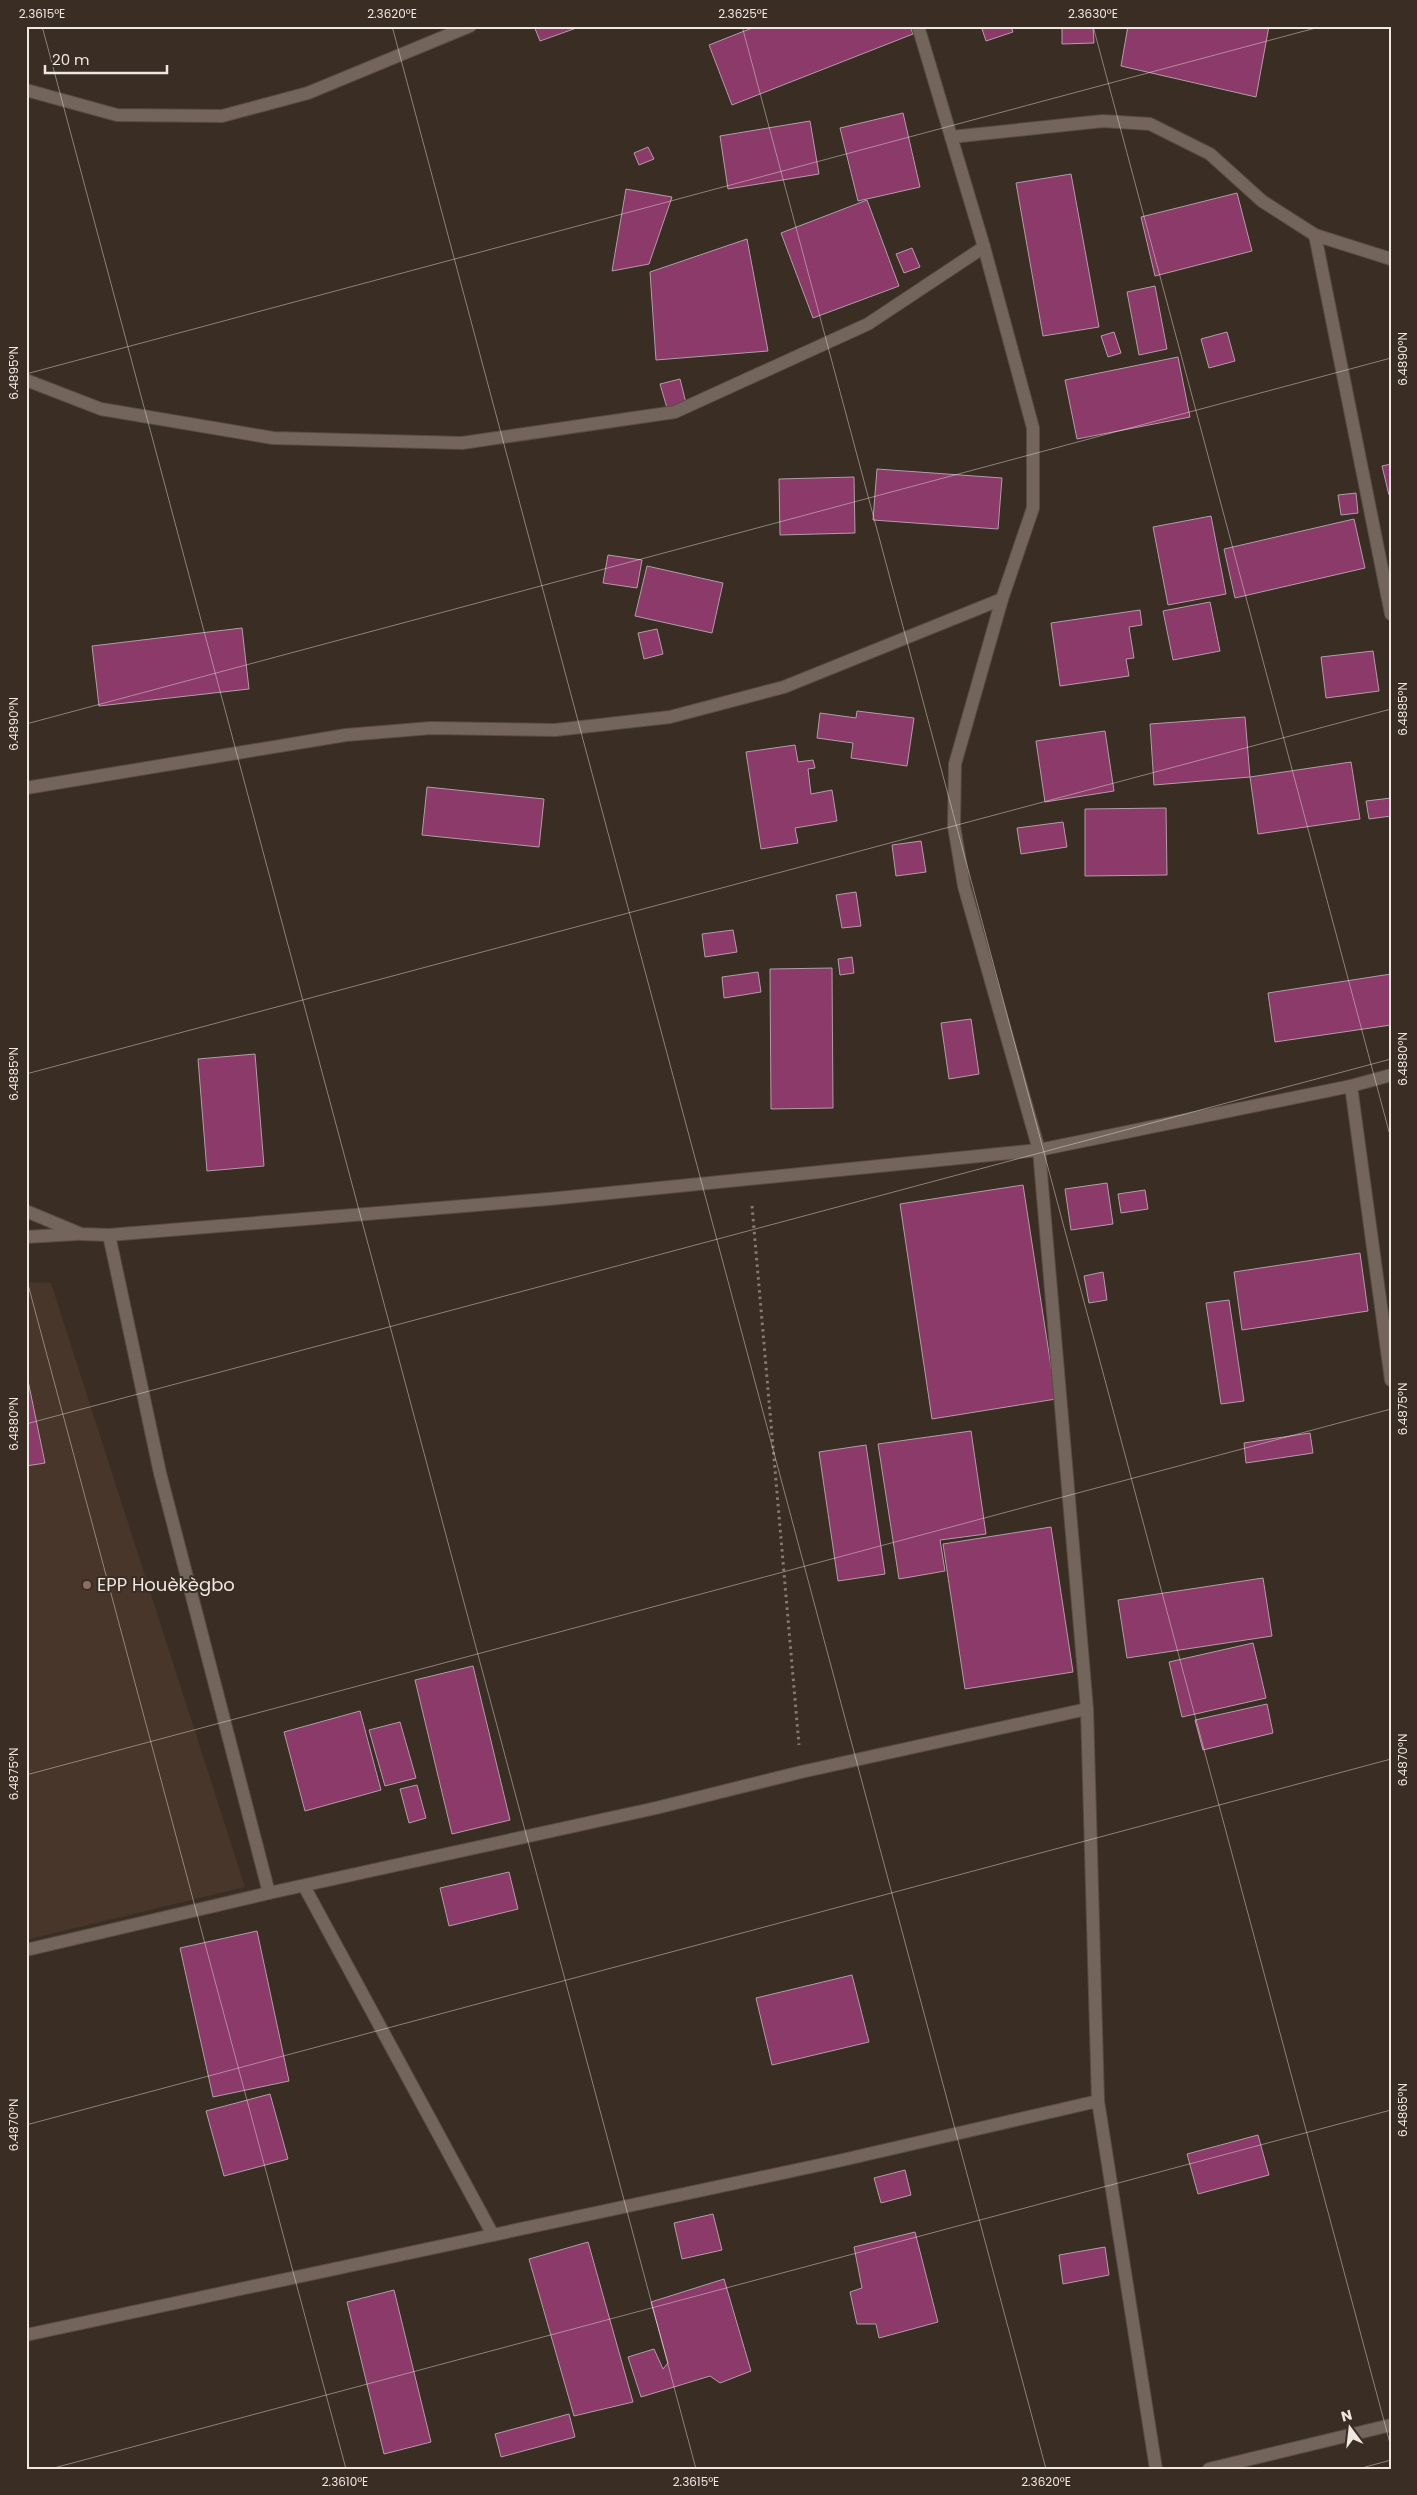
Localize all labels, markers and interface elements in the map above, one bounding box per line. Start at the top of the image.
text: 2.3615°E [19,5,65,22]
text: 2.3620°E [367,5,417,22]
text: 2.3625°E [718,5,768,22]
text: 2.3630°E [1068,5,1118,22]
scale bar [45,42,168,74]
text: 20 m [52,49,90,70]
text: 6.4890°N [1394,332,1411,386]
text: 6.4895°N [5,346,22,400]
text: 6.4885°N [1394,682,1411,736]
text: 6.4890°N [5,697,22,751]
text: 6.4880°N [1394,1032,1411,1086]
text: 6.4885°N [5,1047,22,1101]
text: 6.4875°N [1394,1383,1411,1435]
text: 6.4880°N [5,1397,22,1451]
place label: EPP Houèkègbo [97,1572,235,1597]
marker: EPP Houèkègbo [81,1579,93,1591]
text: 6.4870°N [1394,1734,1411,1786]
text: 6.4875°N [5,1748,22,1800]
text: 6.4865°N [1394,2083,1411,2137]
text: 6.4870°N [5,2099,22,2151]
north arrow [1324,2402,1374,2452]
text: N [1339,2404,1354,2426]
text: 2.3610°E [322,2473,368,2490]
text: 2.3615°E [673,2473,719,2490]
text: 2.3620°E [1021,2473,1071,2490]

